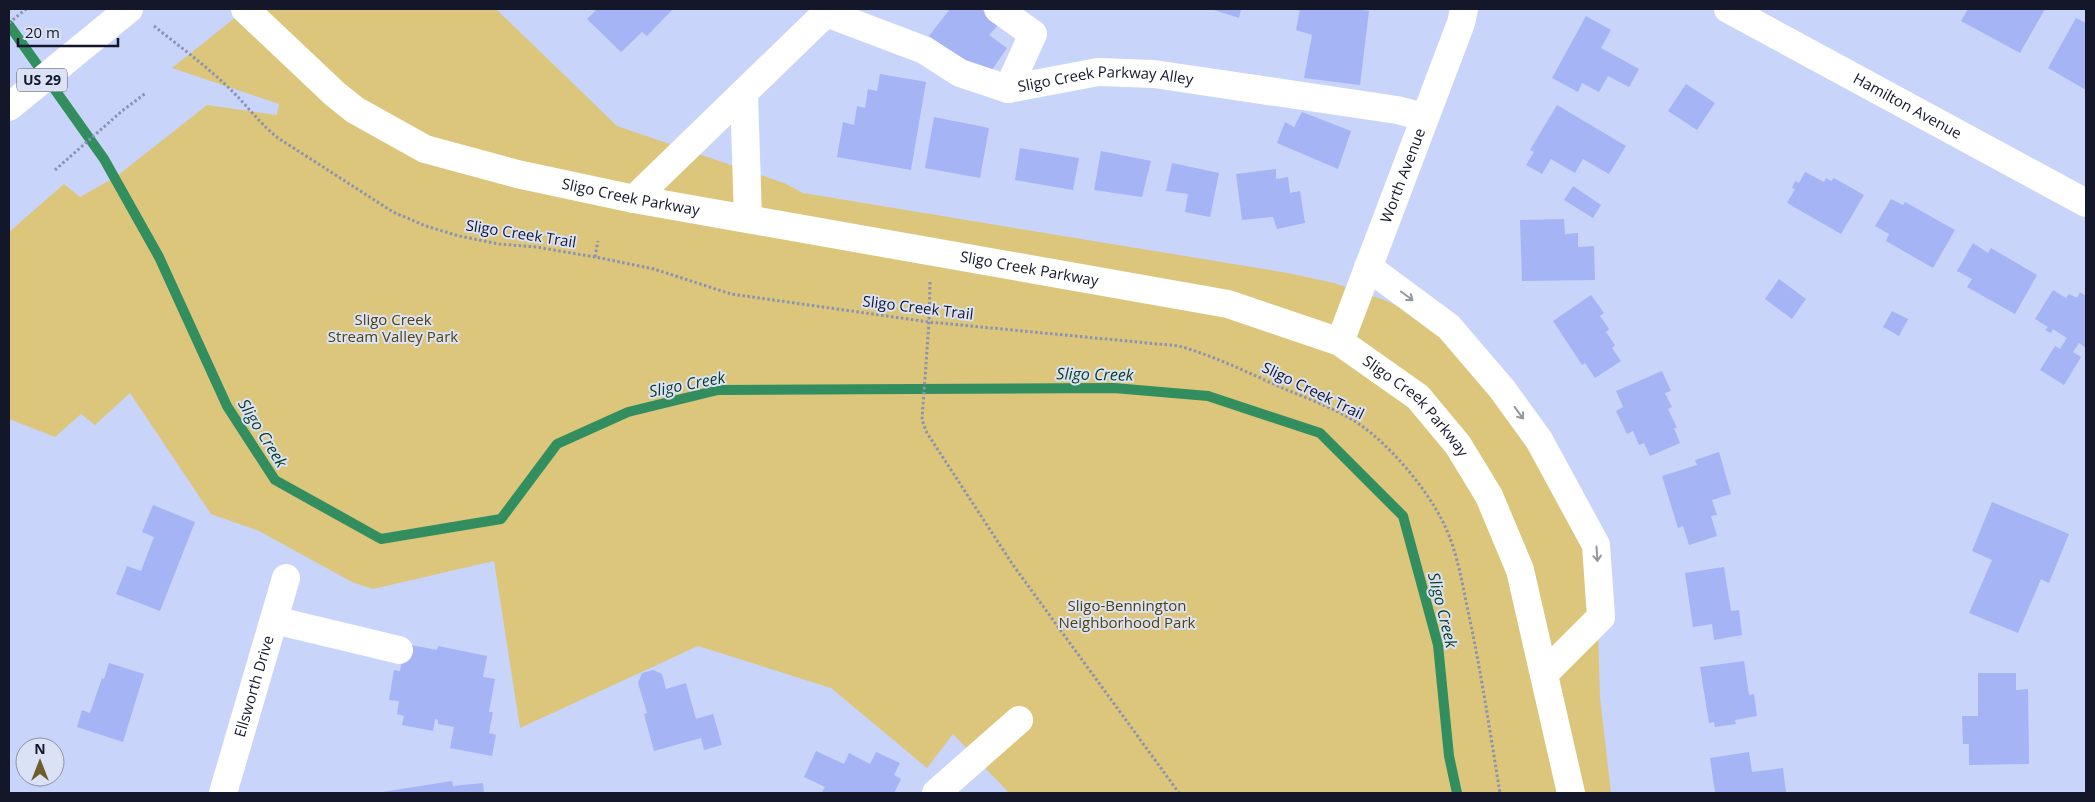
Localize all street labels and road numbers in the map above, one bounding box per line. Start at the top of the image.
street label: Sligo Creek Parkway Alley [1016,61,1195,96]
road number: US 29 [17,68,67,92]
street label: Hamilton Avenue [1850,68,1966,143]
street label: Worth Avenue [1375,125,1429,225]
street label: Sligo Creek Parkway [560,173,702,220]
street label: Sligo Creek Trail [465,214,578,252]
street label: Sligo Creek Parkway [959,246,1101,290]
street label: Sligo Creek Trail [862,290,975,324]
street label: Sligo Creek Parkway [1359,350,1474,460]
street label: Sligo Creek Trail [1259,357,1368,424]
street label: Ellsworth Drive [229,633,278,739]

